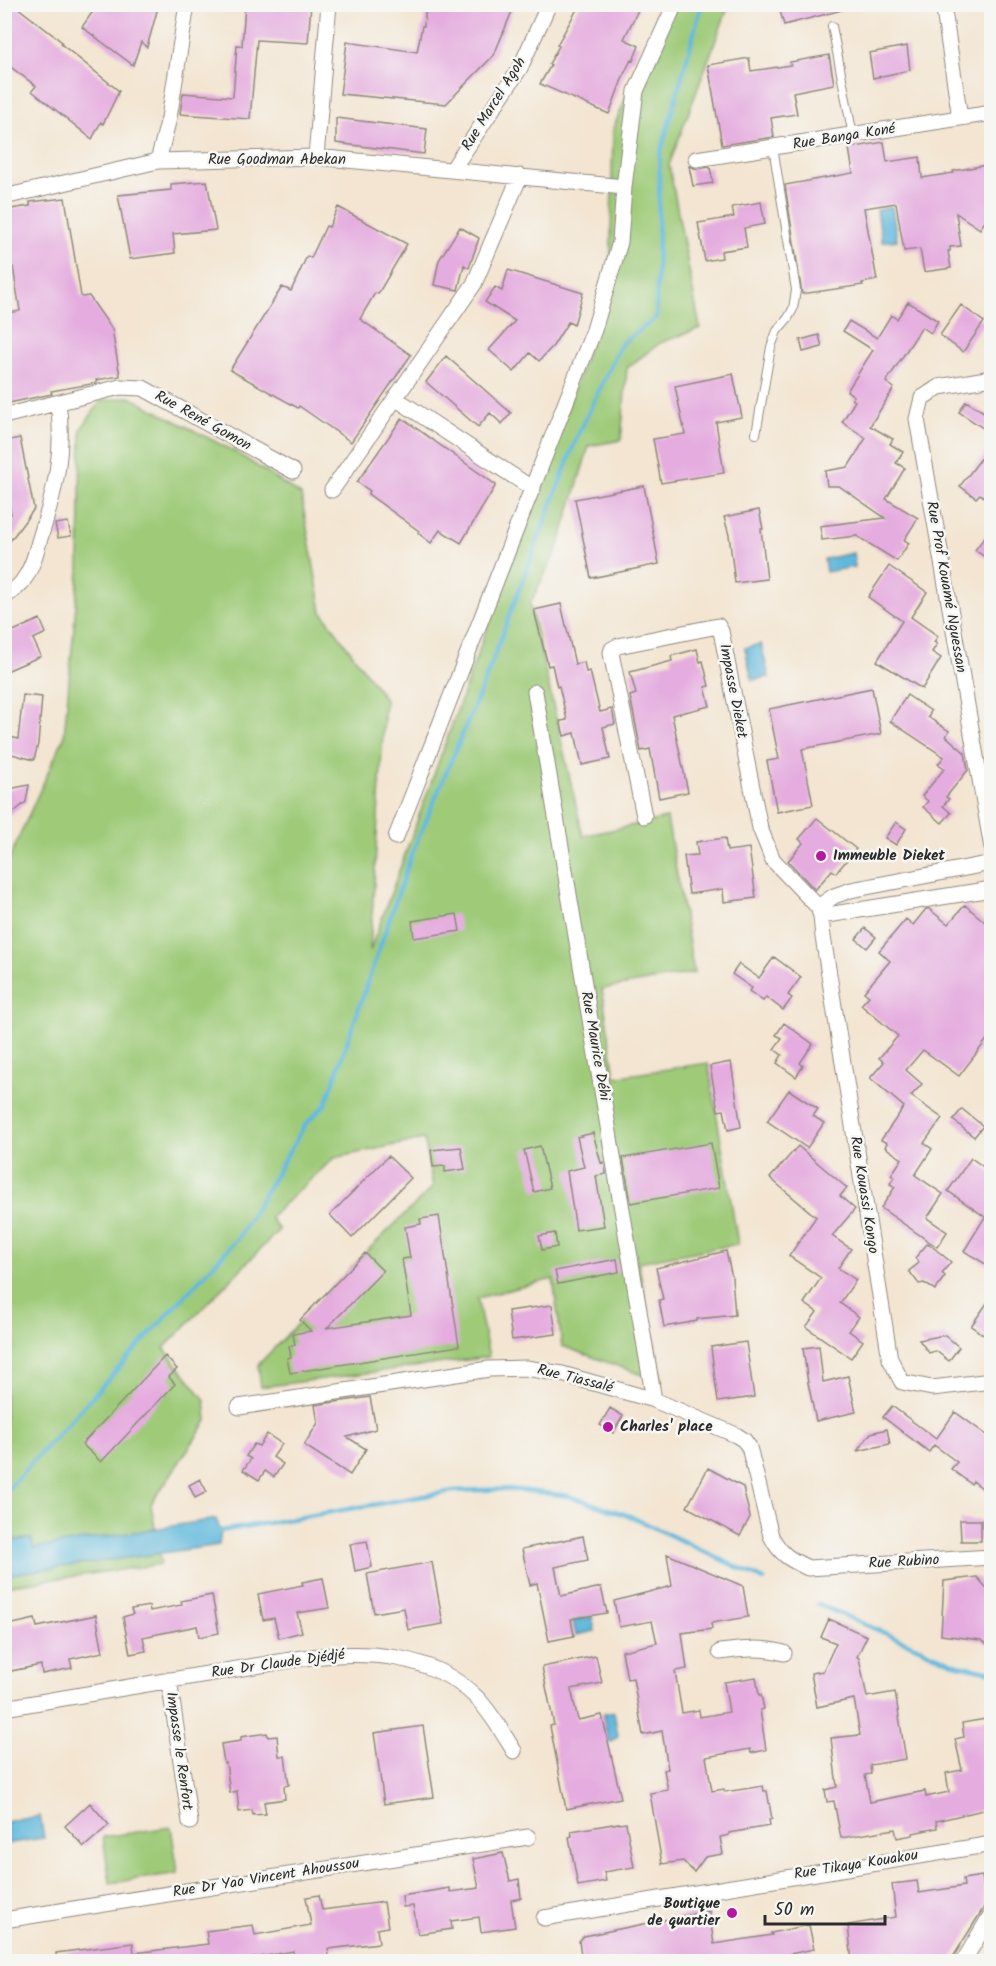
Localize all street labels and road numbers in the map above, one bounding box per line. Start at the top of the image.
street label: Rue Marcel Agoh [456,52,532,156]
street label: Rue Banga Koné [791,117,899,157]
street label: Rue Goodman Abekan [208,148,346,172]
street label: Rue René Gomon [150,384,256,458]
street label: Rue Prof Kouamé Nguessan [919,499,973,675]
street label: Impasse Dieket [712,642,754,741]
street label: Rue Maurice Déhi [574,989,617,1104]
street label: Rue Kouassi Kongo [843,1135,885,1256]
street label: Rue Tiassalé [535,1358,617,1400]
street label: Rue Rubino [868,1548,940,1576]
street label: Rue Dr Claude Djédjé [210,1643,348,1685]
street label: Impasse le Renfort [159,1690,199,1812]
street label: Rue Tikaya Kouakou [792,1843,920,1887]
street label: Rue Dr Yao Vincent Ahoussou [171,1851,361,1905]

